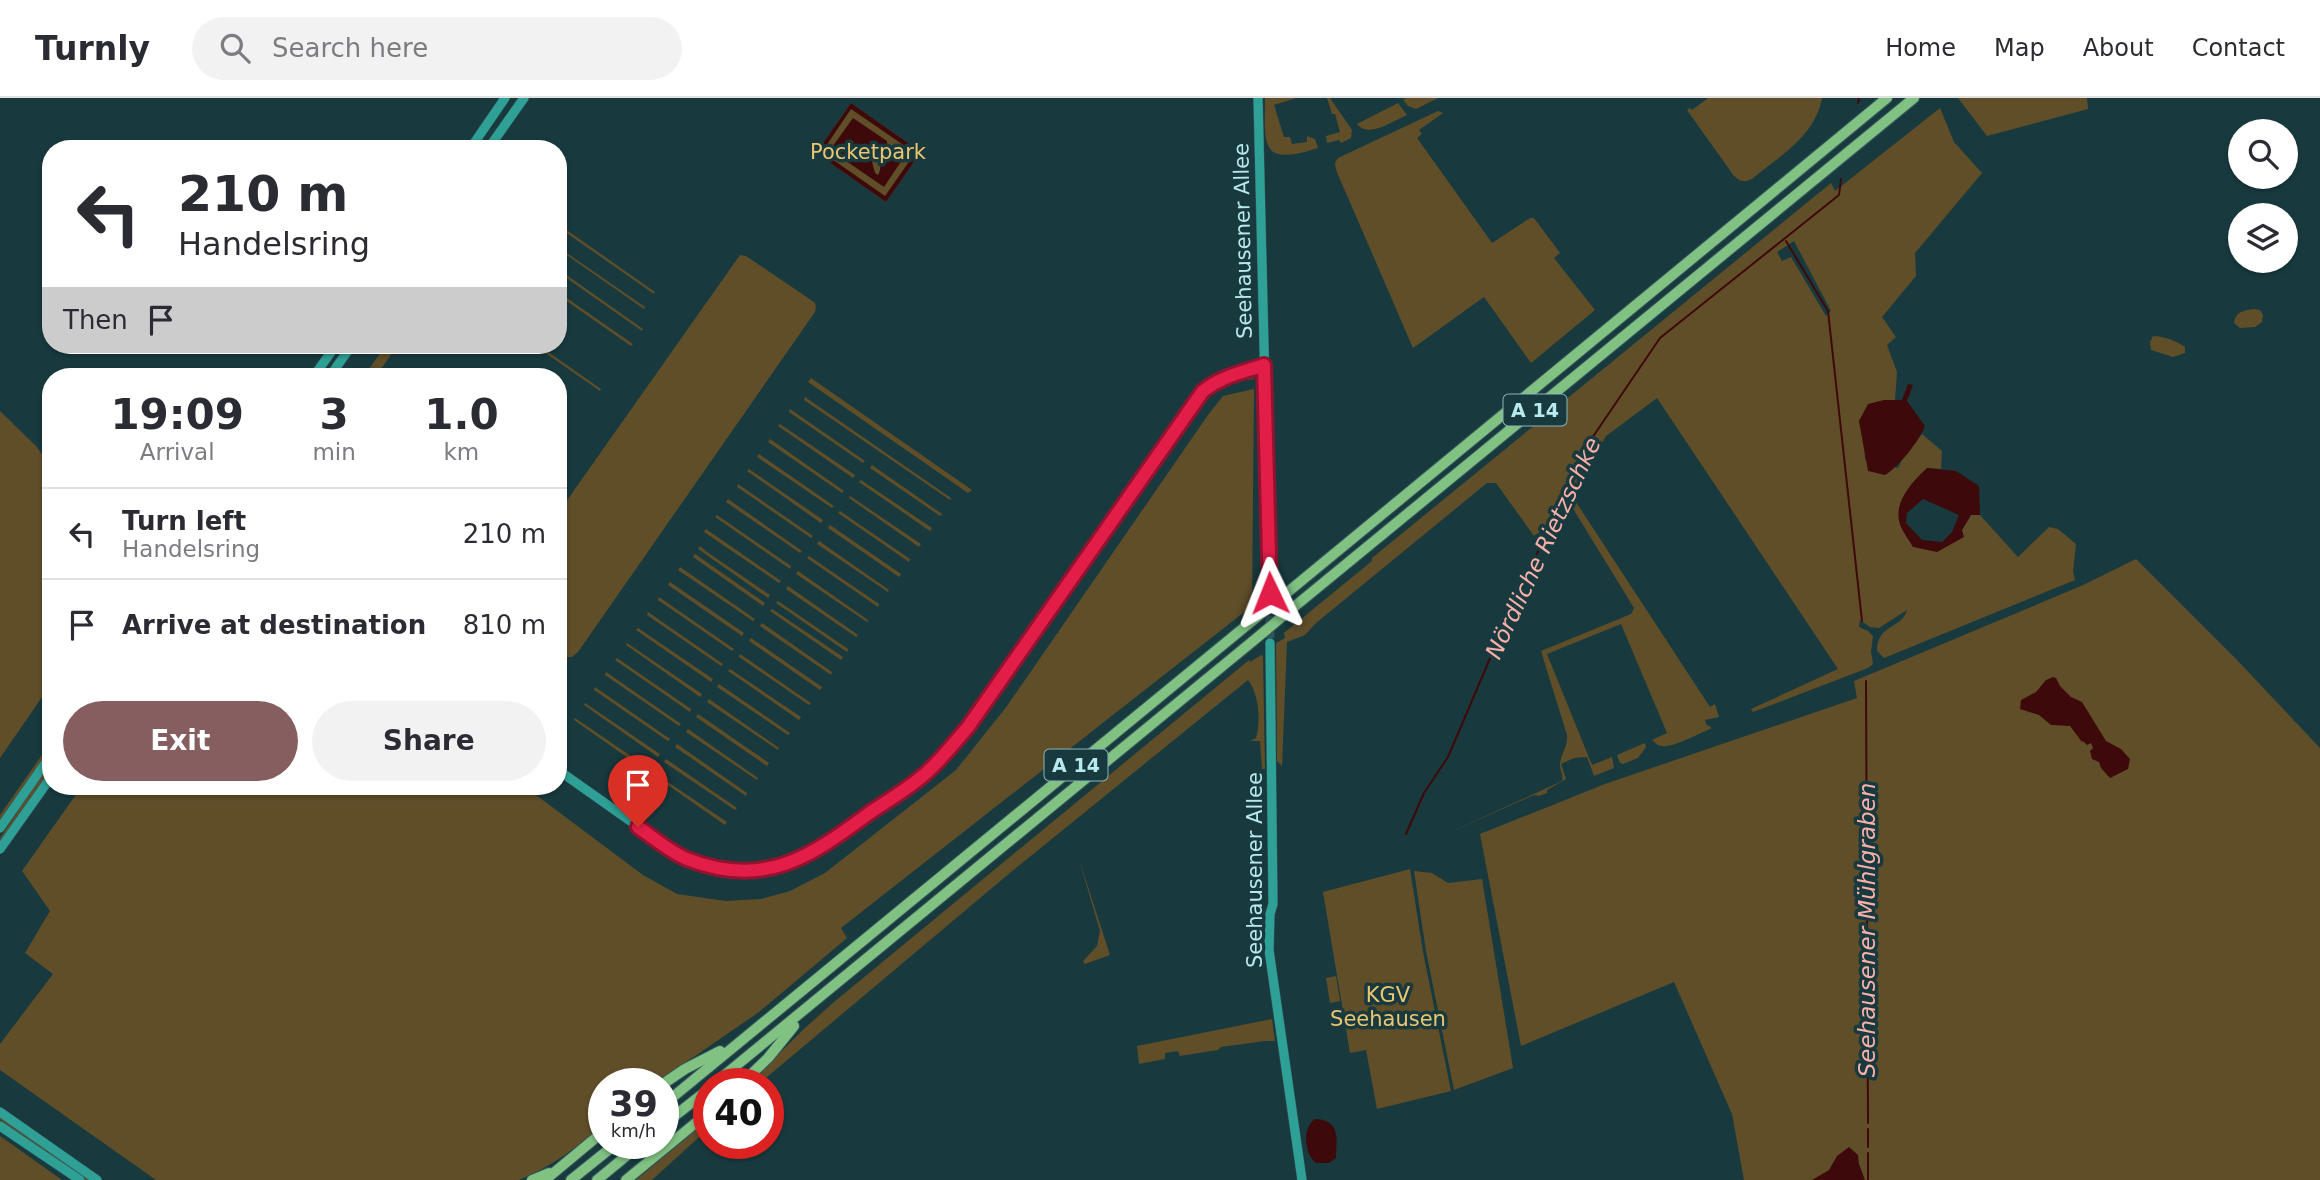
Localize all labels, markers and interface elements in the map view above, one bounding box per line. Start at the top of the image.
search box [192,17,682,80]
text: Turnly [35,29,150,68]
icon: search [216,29,254,67]
text: Search here [272,33,428,63]
text: Home [1885,34,1956,62]
text: Map [1994,34,2045,62]
text: About [2083,34,2154,62]
text: Contact [2192,34,2285,62]
map controls [2228,119,2298,273]
button: search [2228,119,2298,189]
park label: Pocketpark [810,140,927,164]
street label: Seehausener Allee [1229,143,1257,339]
text: 210 m [178,166,348,223]
icon: left [63,168,154,259]
button: layers [2228,203,2298,273]
text: Handelsring [178,225,370,263]
icon: arrive [142,301,180,339]
text: Then [63,305,128,335]
text: 19:09 [110,390,244,439]
text: 3 [320,390,349,439]
text: 1.0 [424,390,499,439]
road number: A 14 [1504,394,1566,426]
water label: Nördliche Rietzschke [1480,433,1606,663]
text: Arrival [140,439,215,465]
text: min [312,439,356,465]
text: km [444,439,479,465]
text: Turn left [122,506,246,536]
icon: left [63,515,101,553]
text: 210 m [463,519,546,549]
text: Handelsring [122,536,260,562]
position arrow [1233,556,1307,630]
icon: arrive [63,606,101,644]
text: Arrive at destination [122,610,426,640]
text: 810 m [463,610,546,640]
button: Exit [63,701,298,781]
button: Share [312,701,546,781]
road number: A 14 [1044,750,1108,780]
pin [608,755,668,827]
icon: arrive [619,766,657,804]
street label: Seehausener Allee [1243,772,1267,968]
water label: Seehausener Mühlgraben [1854,783,1880,1077]
park label: KGV Seehausen [1330,983,1446,1031]
speed limit sign: 40 [693,1068,784,1159]
text: 39 [609,1084,658,1124]
text: km/h [611,1120,656,1141]

